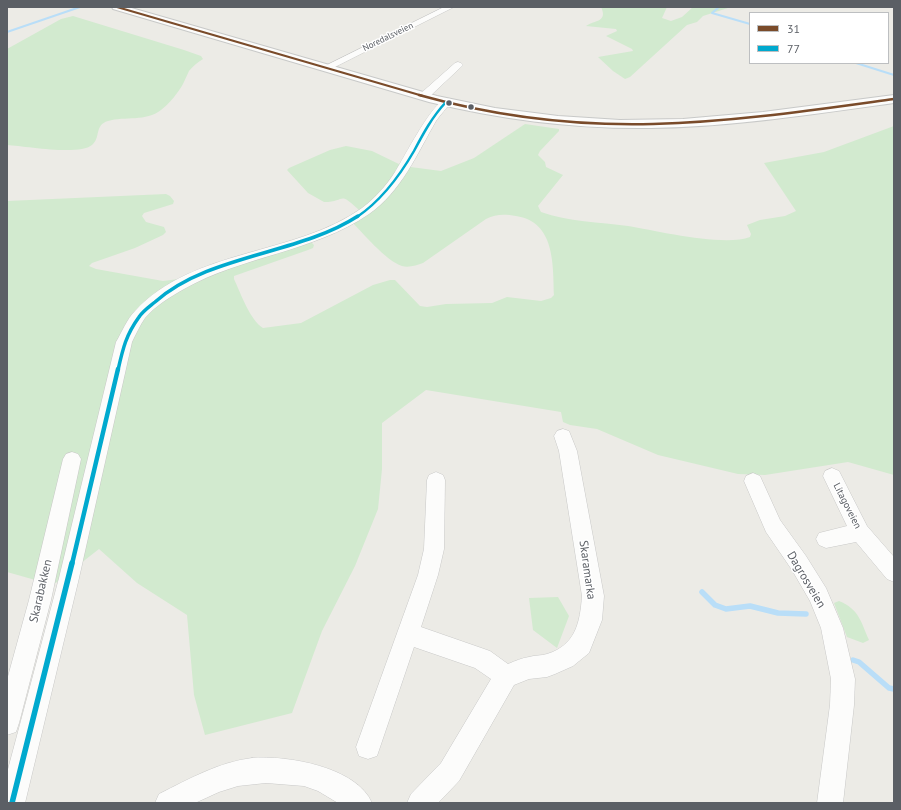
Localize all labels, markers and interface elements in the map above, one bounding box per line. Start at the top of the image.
legend [749,12,889,64]
street label: Noredalsveien [361,20,415,54]
text: 31 [787,21,800,36]
text: 77 [787,41,800,56]
unlabelled marker [444,98,454,108]
unlabelled marker [466,102,476,112]
street label: Litagoveien [830,481,864,531]
street label: Skaramarka [576,539,598,601]
street label: Dagrosveien [783,549,829,611]
street label: Skarabakken [27,558,55,624]

